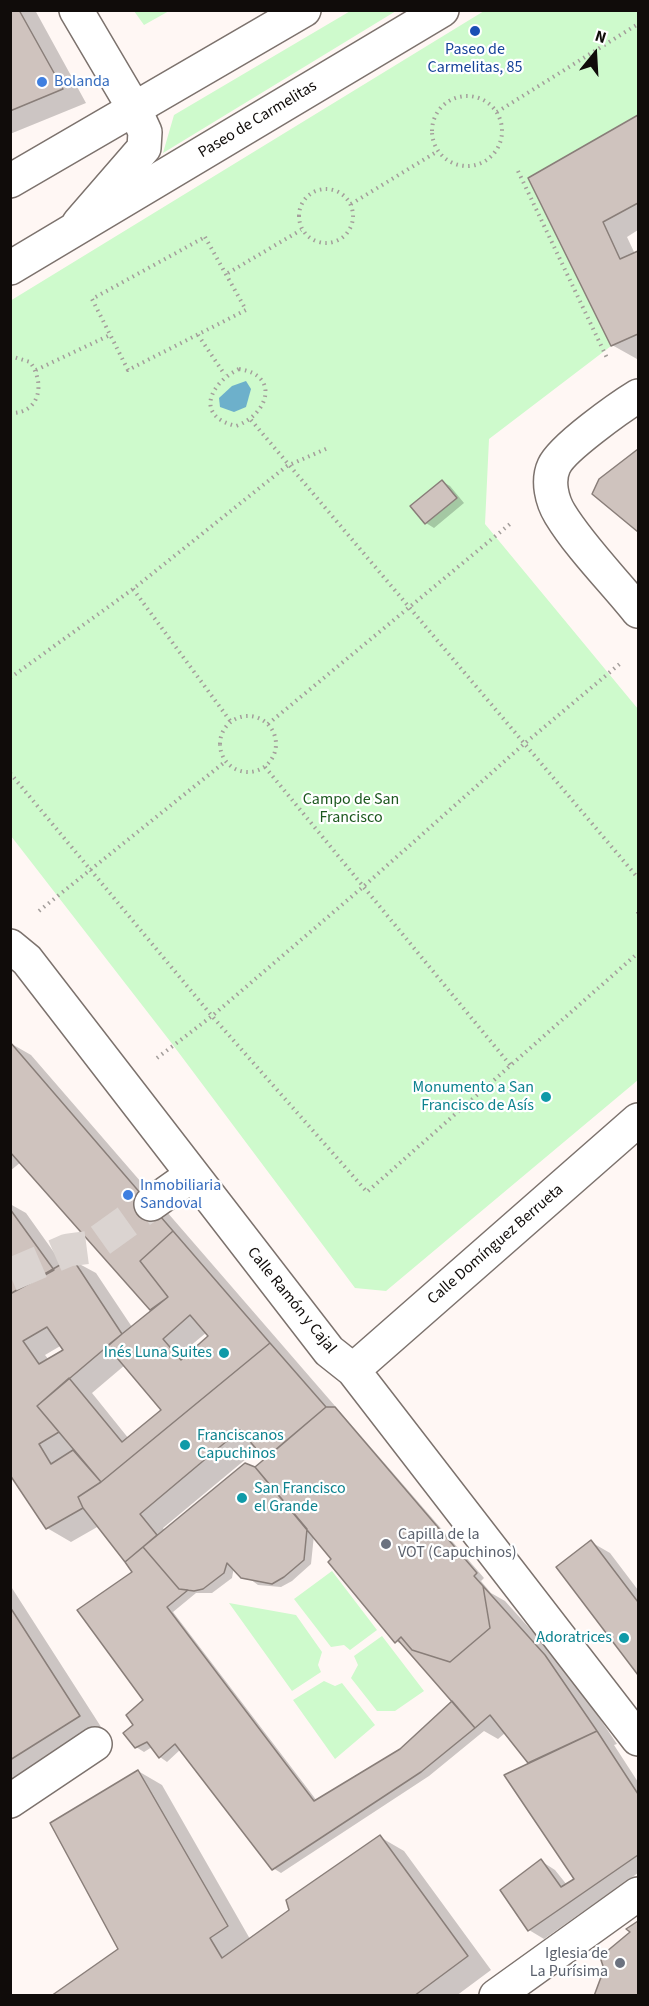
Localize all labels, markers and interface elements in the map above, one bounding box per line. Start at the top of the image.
marker: Paseo de Carmelitas, 85 [468,24,482,38]
north arrow [565,24,625,84]
text: N [592,25,609,49]
place label: Paseo de Carmelitas, 85 [428,40,522,78]
place label: Bolanda [54,72,110,92]
marker: Bolanda [35,75,49,89]
street label: Paseo de Carmelitas [195,77,321,163]
park label: Campo de San Francisco [303,790,399,828]
place label: Monumento a San Francisco de Asís [413,1078,534,1116]
marker: Monumento a San Francisco de Asís [539,1090,553,1104]
place label: Inmobiliaria Sandoval [140,1176,221,1214]
street label: Calle Domínguez Berrueta [424,1181,568,1309]
marker: Inmobiliaria Sandoval [121,1188,135,1202]
street label: Calle Ramón y Cajal [242,1244,340,1358]
place label: Inés Luna Suites [104,1343,212,1363]
marker: Inés Luna Suites [217,1346,231,1360]
place label: Franciscanos Capuchinos [197,1426,284,1464]
marker: Franciscanos Capuchinos [178,1438,192,1452]
place label: San Francisco el Grande [254,1479,346,1517]
marker: San Francisco el Grande [235,1491,249,1505]
place label: Capilla de la VOT (Capuchinos) [398,1525,517,1563]
marker: Capilla de la VOT (Capuchinos) [379,1537,393,1551]
place label: Adoratrices [536,1628,612,1648]
marker: Adoratrices [617,1631,631,1645]
place label: Iglesia de La Purísima [530,1944,608,1982]
marker: Iglesia de La Purísima [613,1956,627,1970]

